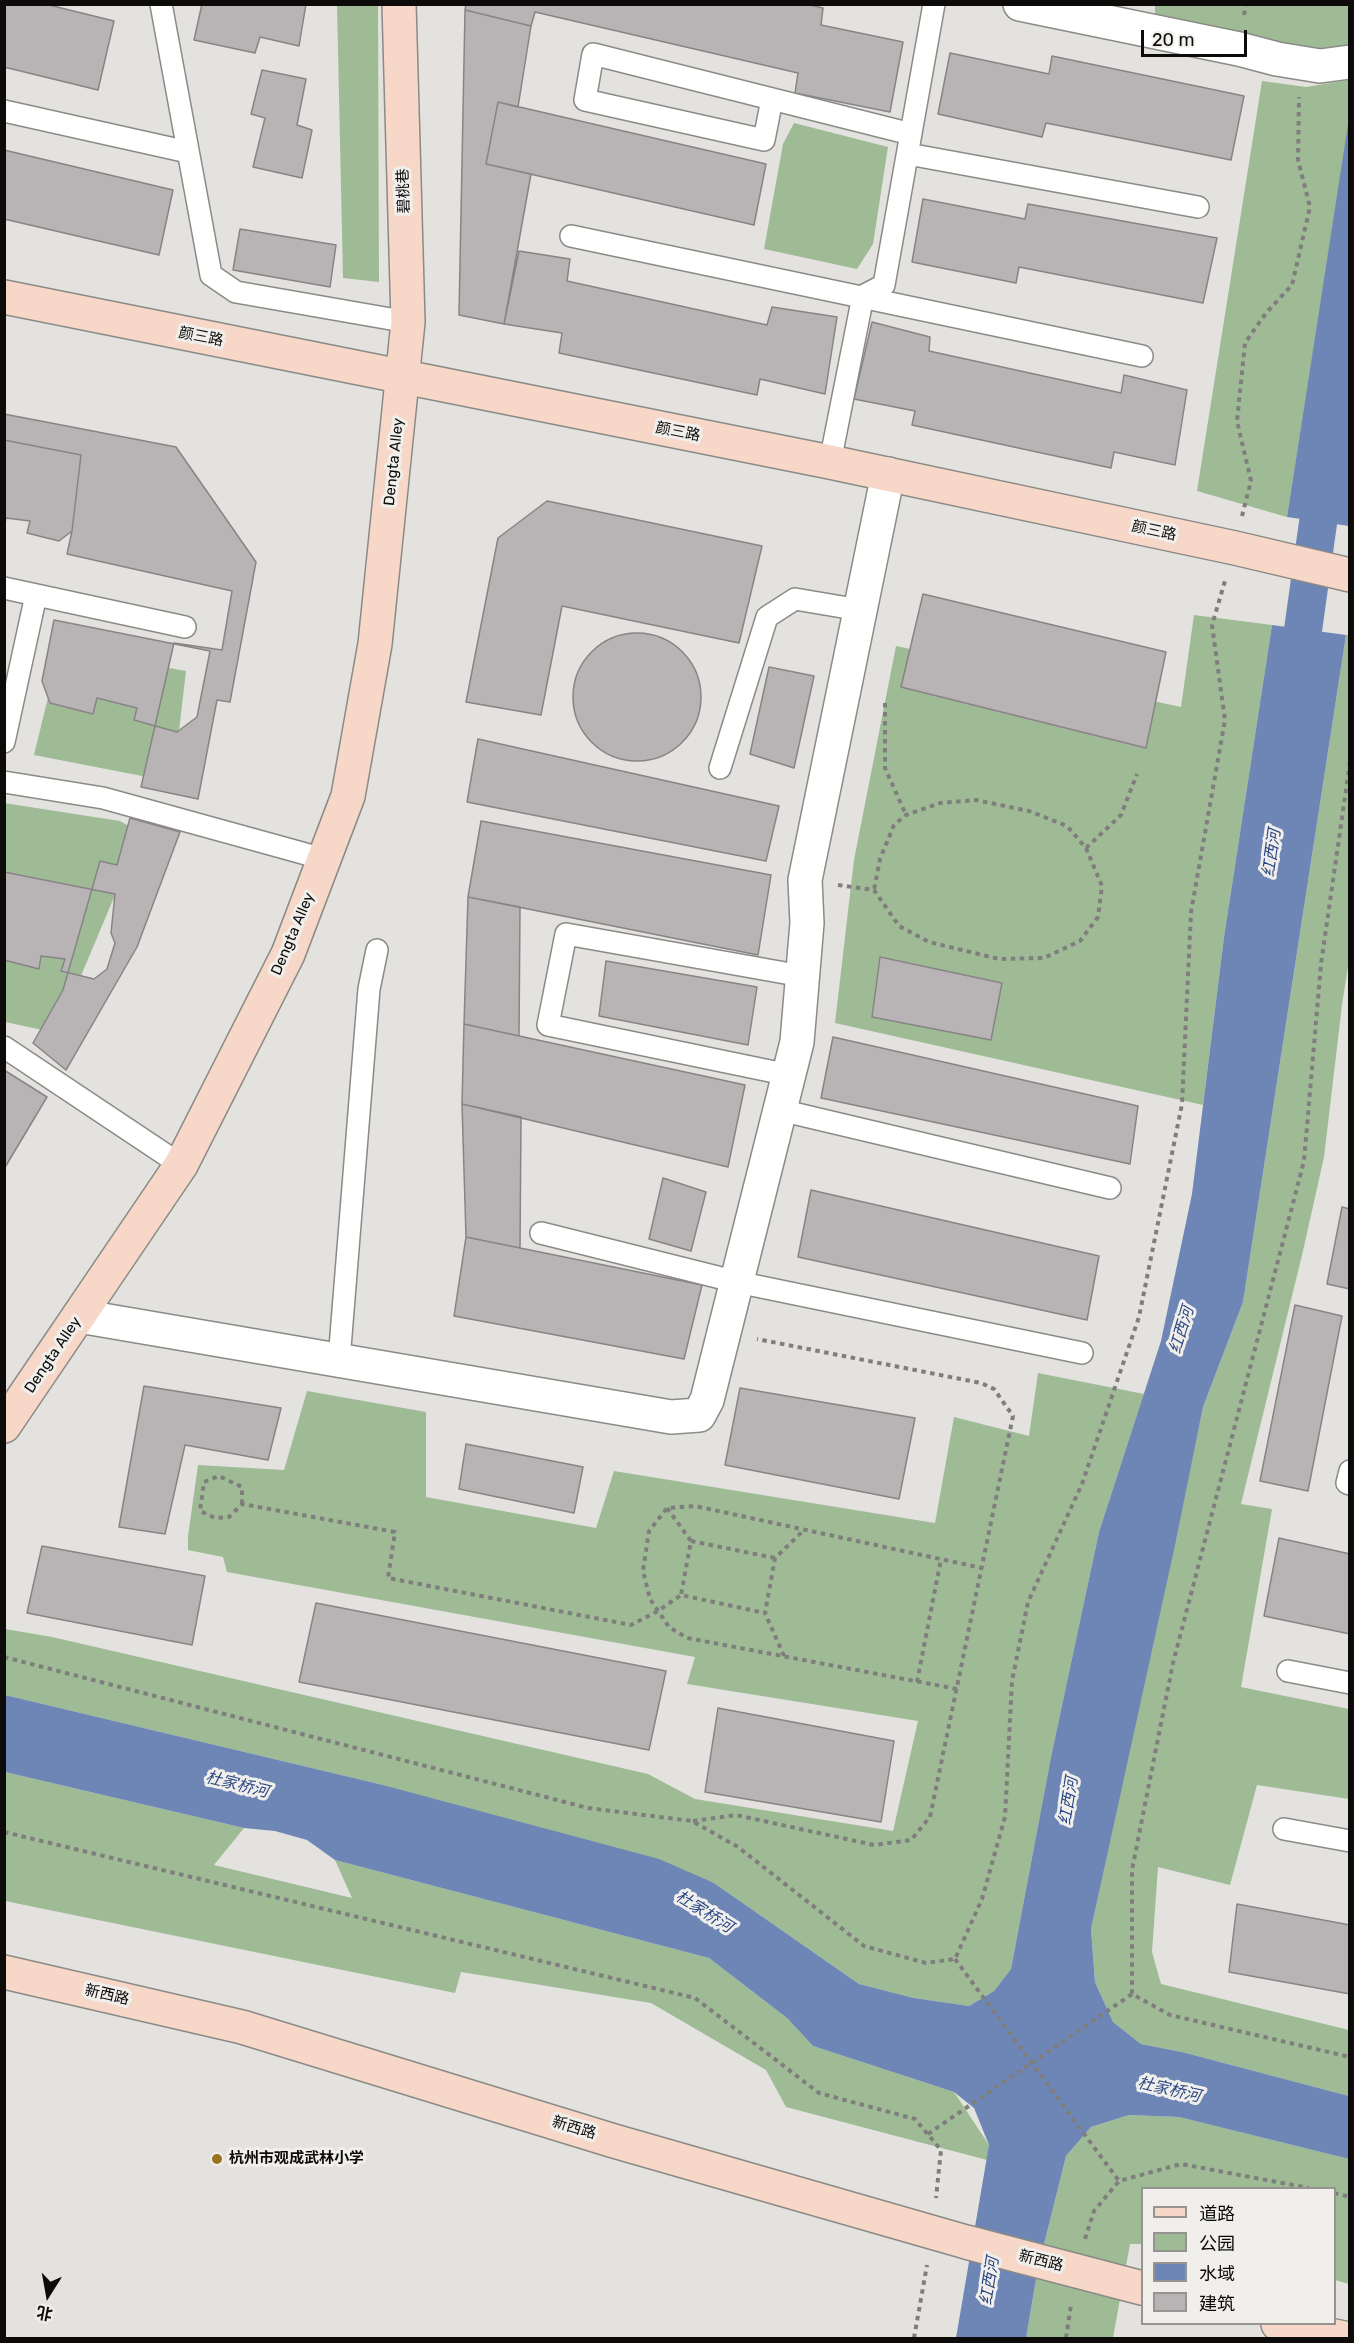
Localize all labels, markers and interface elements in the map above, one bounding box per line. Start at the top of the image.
scale bar [1144,18,1250,56]
text: 20 m [1152,29,1194,51]
street label: 碧桃巷 [394,168,414,214]
street label: 颜三路 [177,324,225,350]
street label: Dengta Alley [380,417,408,507]
street label: 颜三路 [654,419,702,445]
street label: 颜三路 [1130,518,1178,544]
water label: 红西河 [1259,828,1285,878]
street label: Dengta Alley [267,890,319,978]
water label: 红西河 [1166,1304,1198,1356]
street label: Dengta Alley [21,1313,85,1397]
water label: 杜家桥河 [204,1768,270,1802]
water label: 红西河 [1056,1776,1082,1826]
water label: 杜家桥河 [672,1887,736,1937]
street label: 新西路 [83,1981,131,2009]
water label: 杜家桥河 [1136,2073,1202,2107]
street label: 新西路 [550,2113,598,2143]
place label: 杭州市观成武林小学 [229,2150,364,2168]
marker: 杭州市观成武林小学 [210,2152,224,2166]
legend [1141,2187,1336,2325]
text: 道路 [1199,2203,1235,2225]
text: 公园 [1199,2233,1235,2255]
street label: 新西路 [1017,2247,1065,2275]
water label: 红西河 [977,2256,1003,2306]
text: 水域 [1199,2263,1235,2285]
north arrow [18,2265,78,2325]
text: 建筑 [1199,2293,1235,2315]
text: 北 [35,2302,54,2324]

